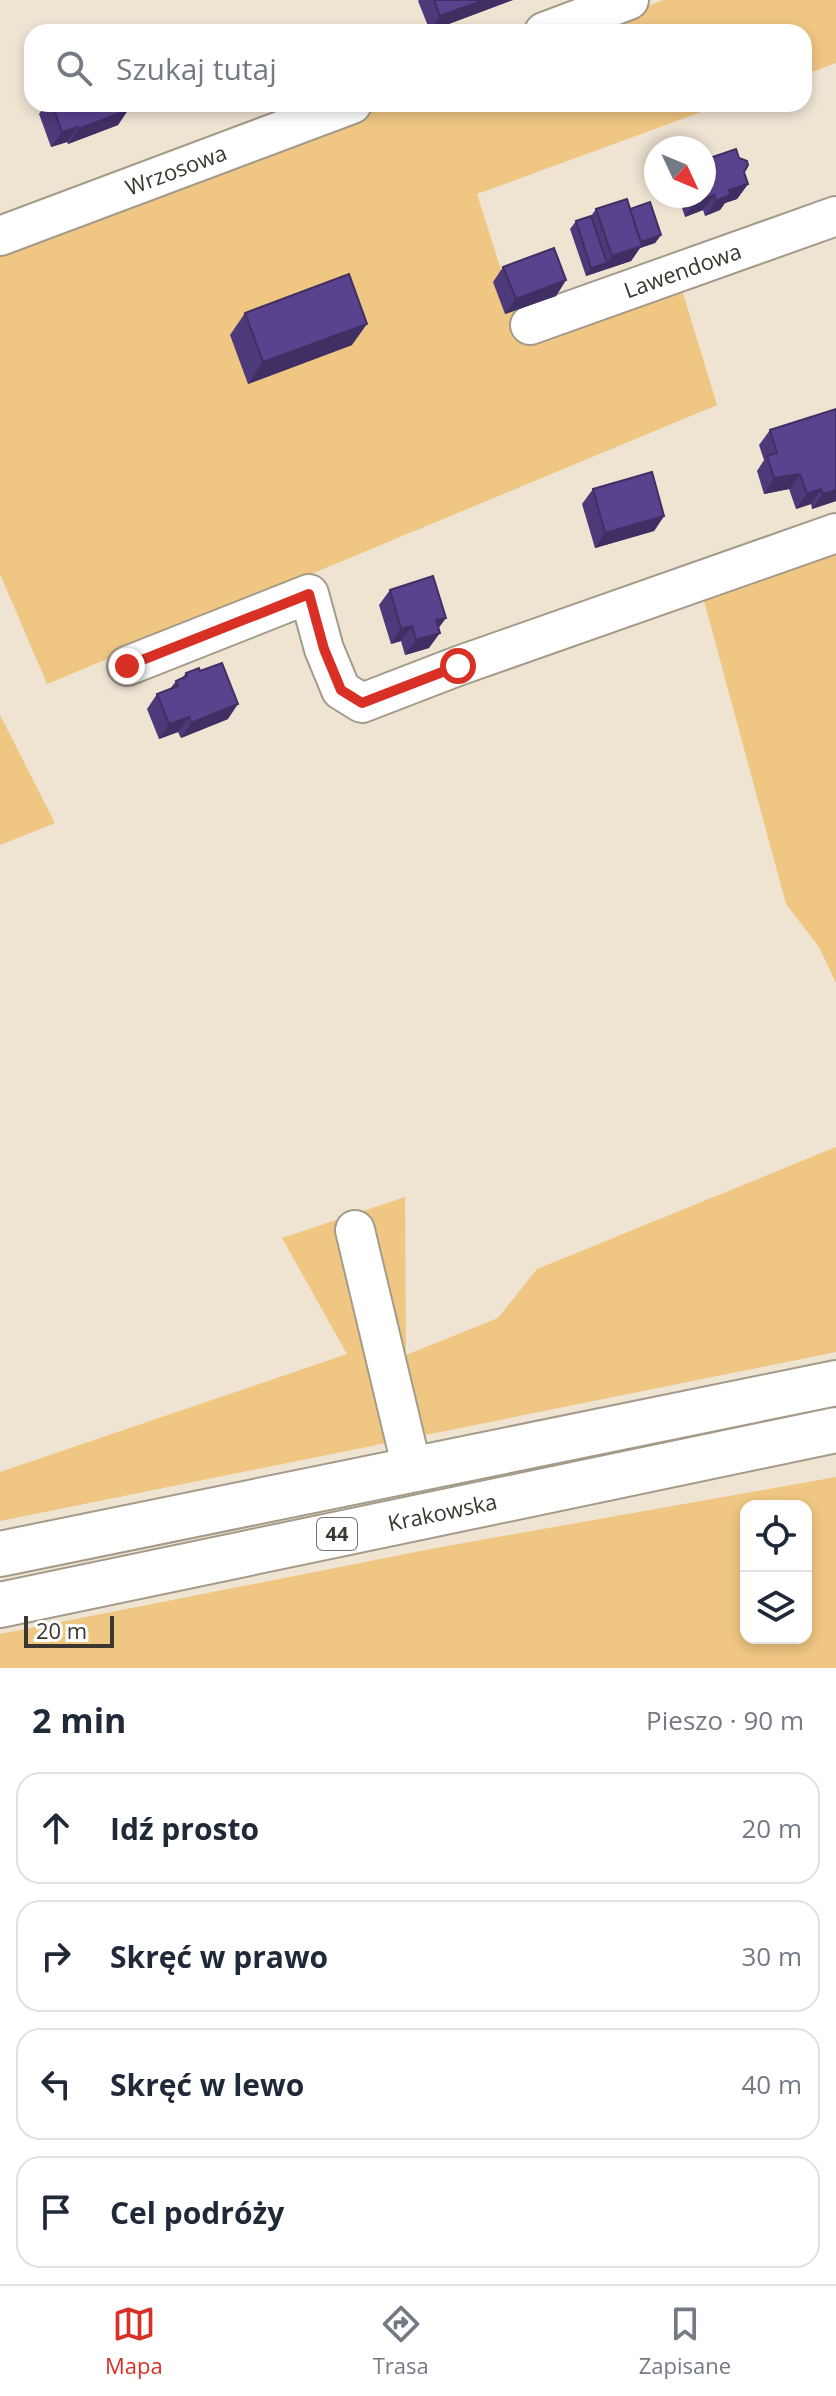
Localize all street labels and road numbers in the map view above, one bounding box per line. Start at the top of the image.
street label: Wrzosowa [121,136,231,202]
street label: Lawendowa [619,235,745,304]
street label: Krakowska [385,1485,500,1537]
road number: 44 [317,1518,357,1550]

